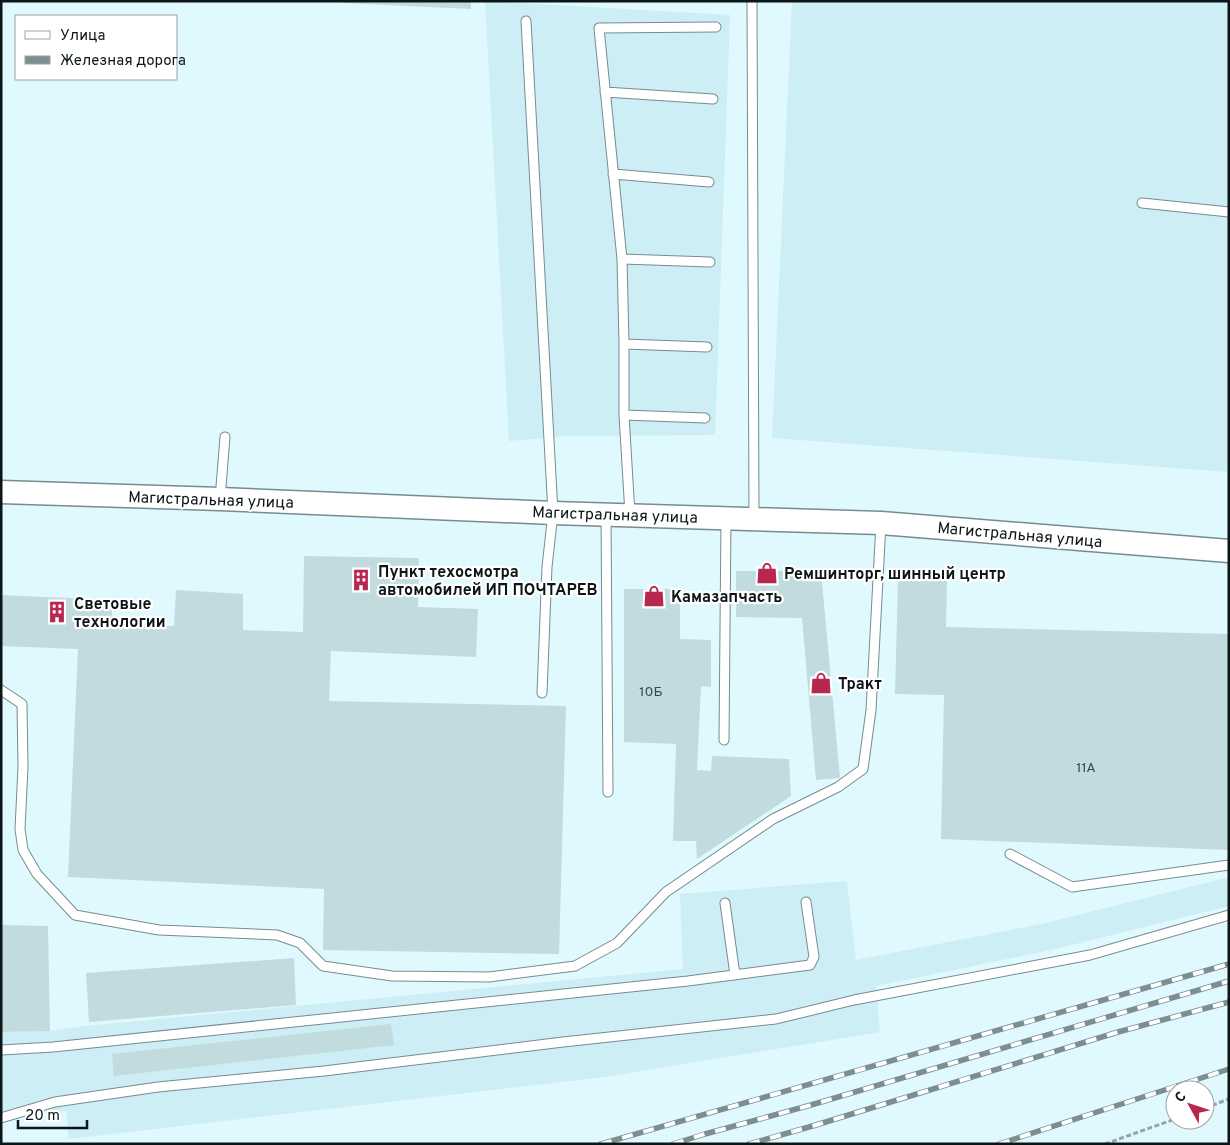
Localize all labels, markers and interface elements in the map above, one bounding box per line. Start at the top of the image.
legend [15,15,178,80]
text: Улица [60,27,105,46]
text: Железная дорога [60,52,186,71]
street label: Магистральная улица [128,488,294,514]
street label: Магистральная улица [532,503,698,529]
street label: Магистральная улица [936,519,1103,553]
shop icon: Ремшинторг, шинный центр [754,560,780,586]
place label: Пункт техосмотра автомобилей ИП ПОЧТАРЕВ [378,563,598,601]
place label: Ремшинторг, шинный центр [784,565,1006,585]
building icon: Пункт техосмотра автомобилей ИП ПОЧТАРЕВ [348,567,374,593]
shop icon: Камазапчасть [641,583,667,609]
place label: Камазапчасть [671,588,782,608]
place label: Световые технологии [74,595,166,633]
building icon: Световые технологии [44,599,70,625]
shop icon: Тракт [808,670,834,696]
place label: Тракт [838,675,882,695]
house number: 10Б [639,684,663,701]
house number: 11А [1076,760,1096,777]
north arrow [1165,1080,1215,1130]
text: С [1172,1089,1191,1107]
scale bar [18,1098,86,1130]
text: 20 m [25,1107,60,1126]

